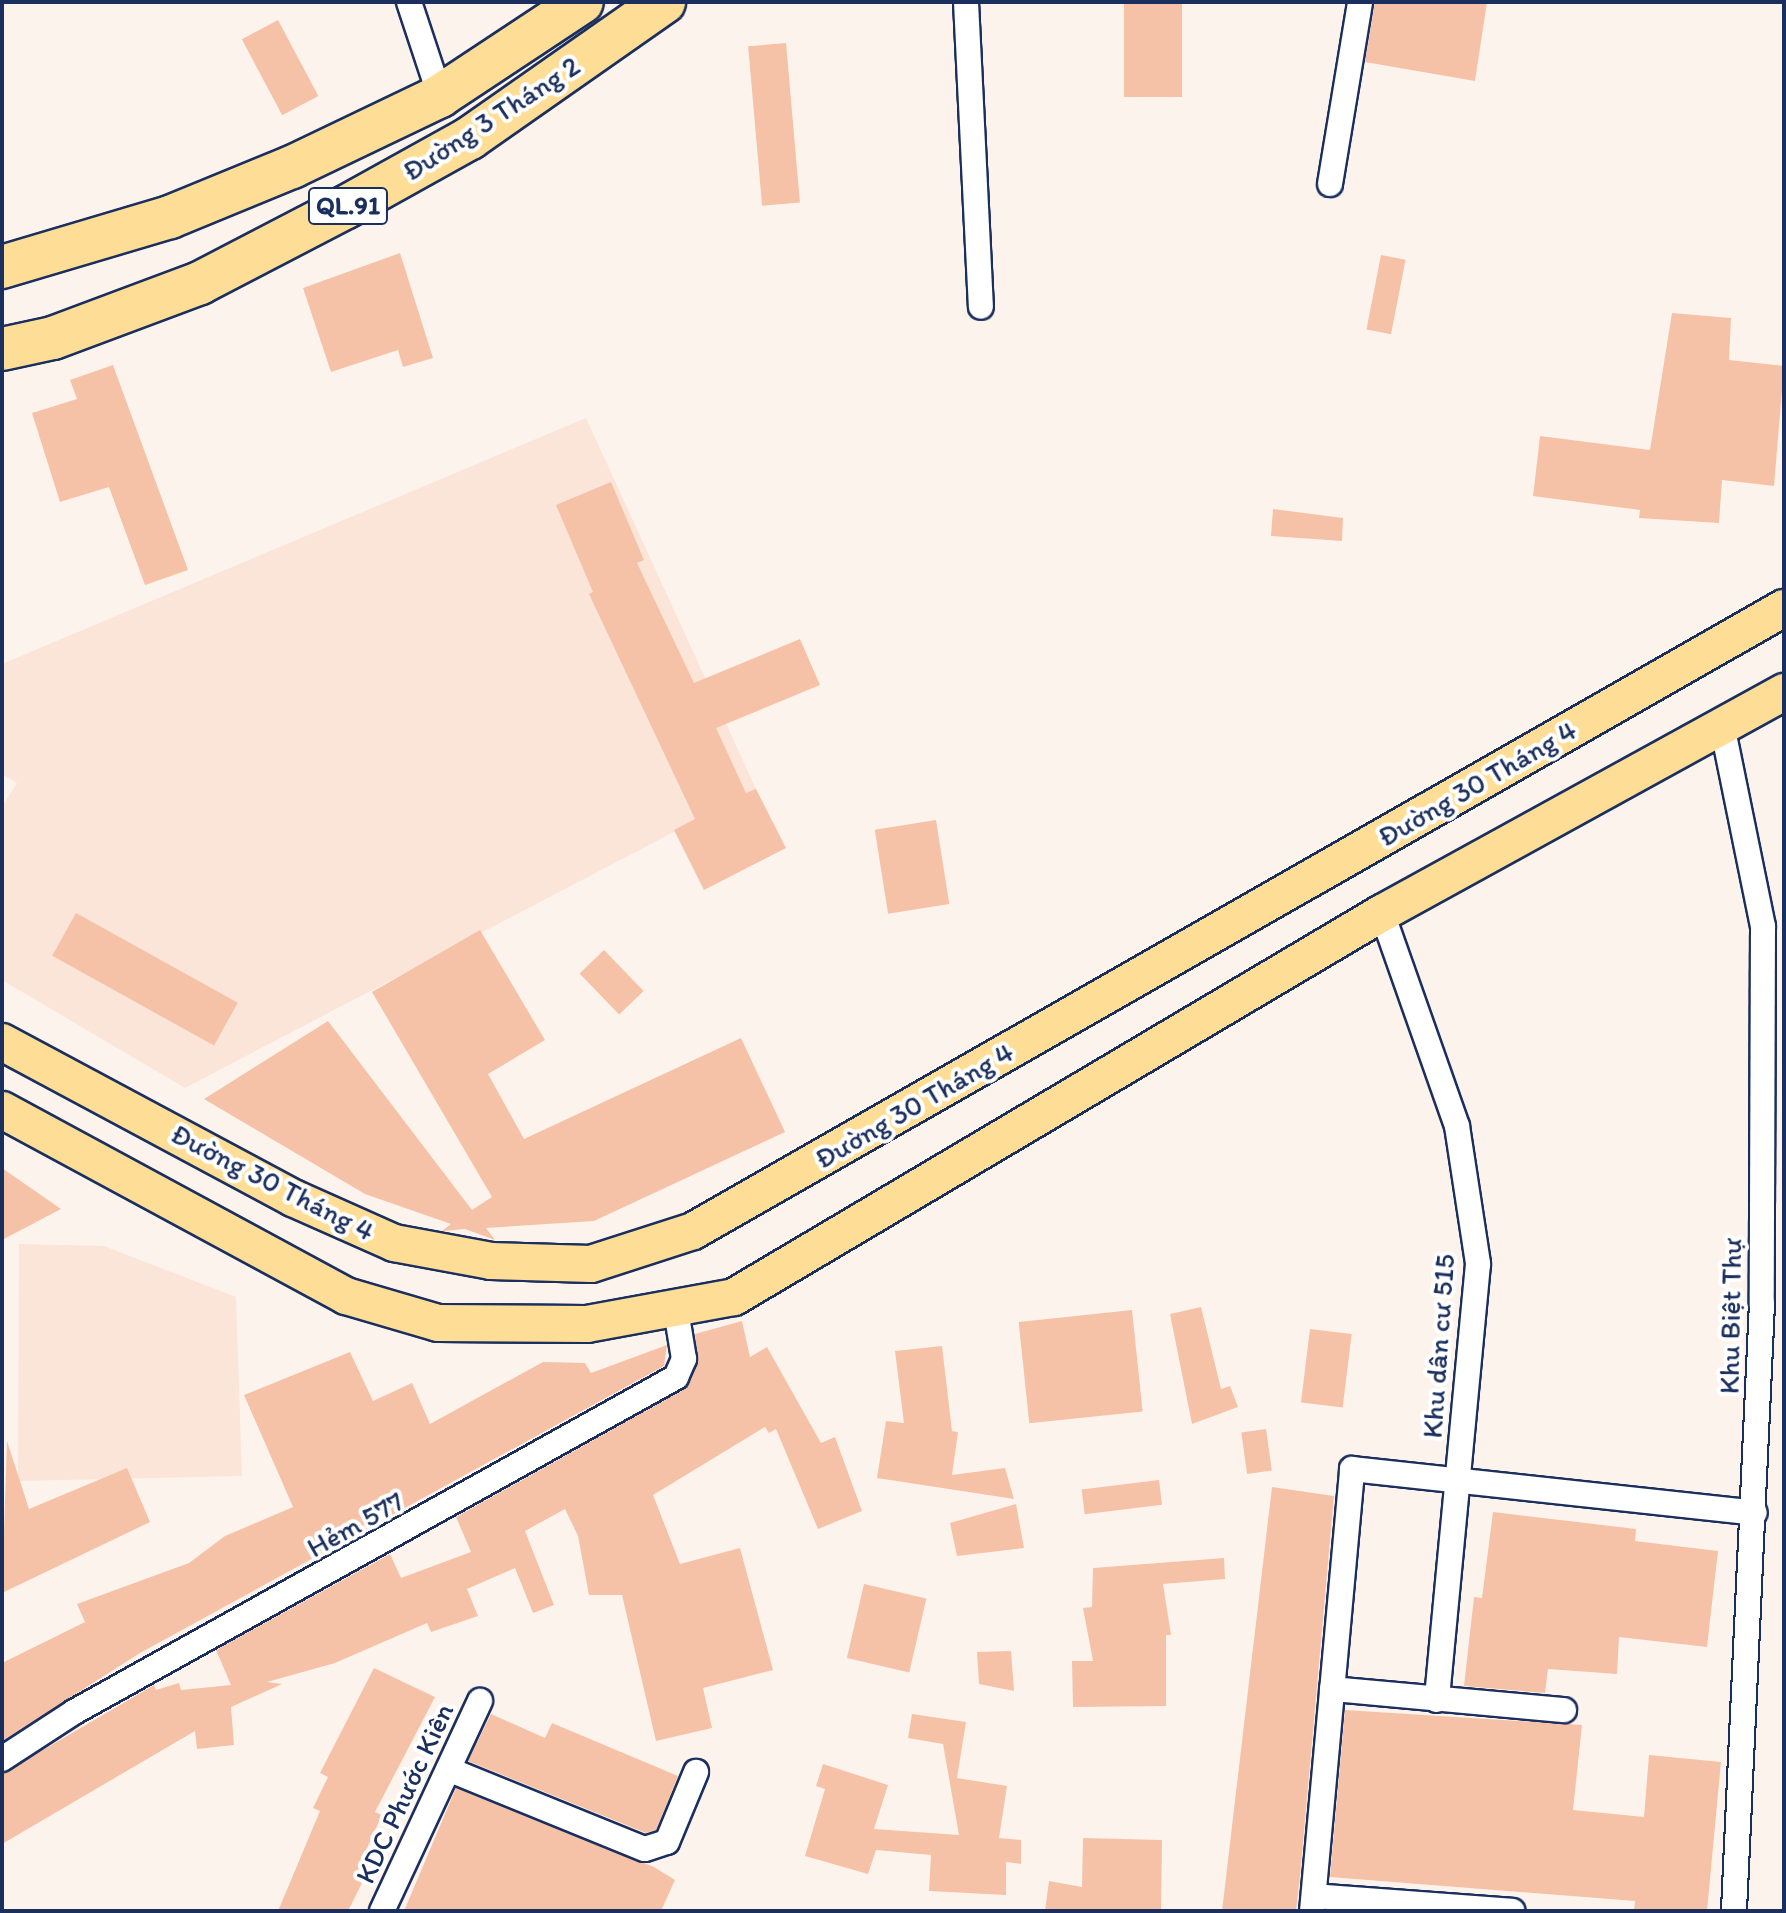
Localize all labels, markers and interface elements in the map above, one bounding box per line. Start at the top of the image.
street label: Đường 3 Tháng 2 [397,48,585,188]
road number: QL.91 [306,184,390,228]
street label: Đường 30 Tháng 4 [1372,713,1582,853]
street label: Đường 30 Tháng 4 [809,1035,1019,1175]
street label: Đường 30 Tháng 4 [166,1116,380,1248]
street label: Khu Biệt Thự [1712,1237,1748,1395]
street label: Khu dân cư 515 [1415,1253,1461,1439]
street label: Hẻm 577 [301,1484,409,1564]
street label: KDC Phước Kiên [347,1697,461,1889]

